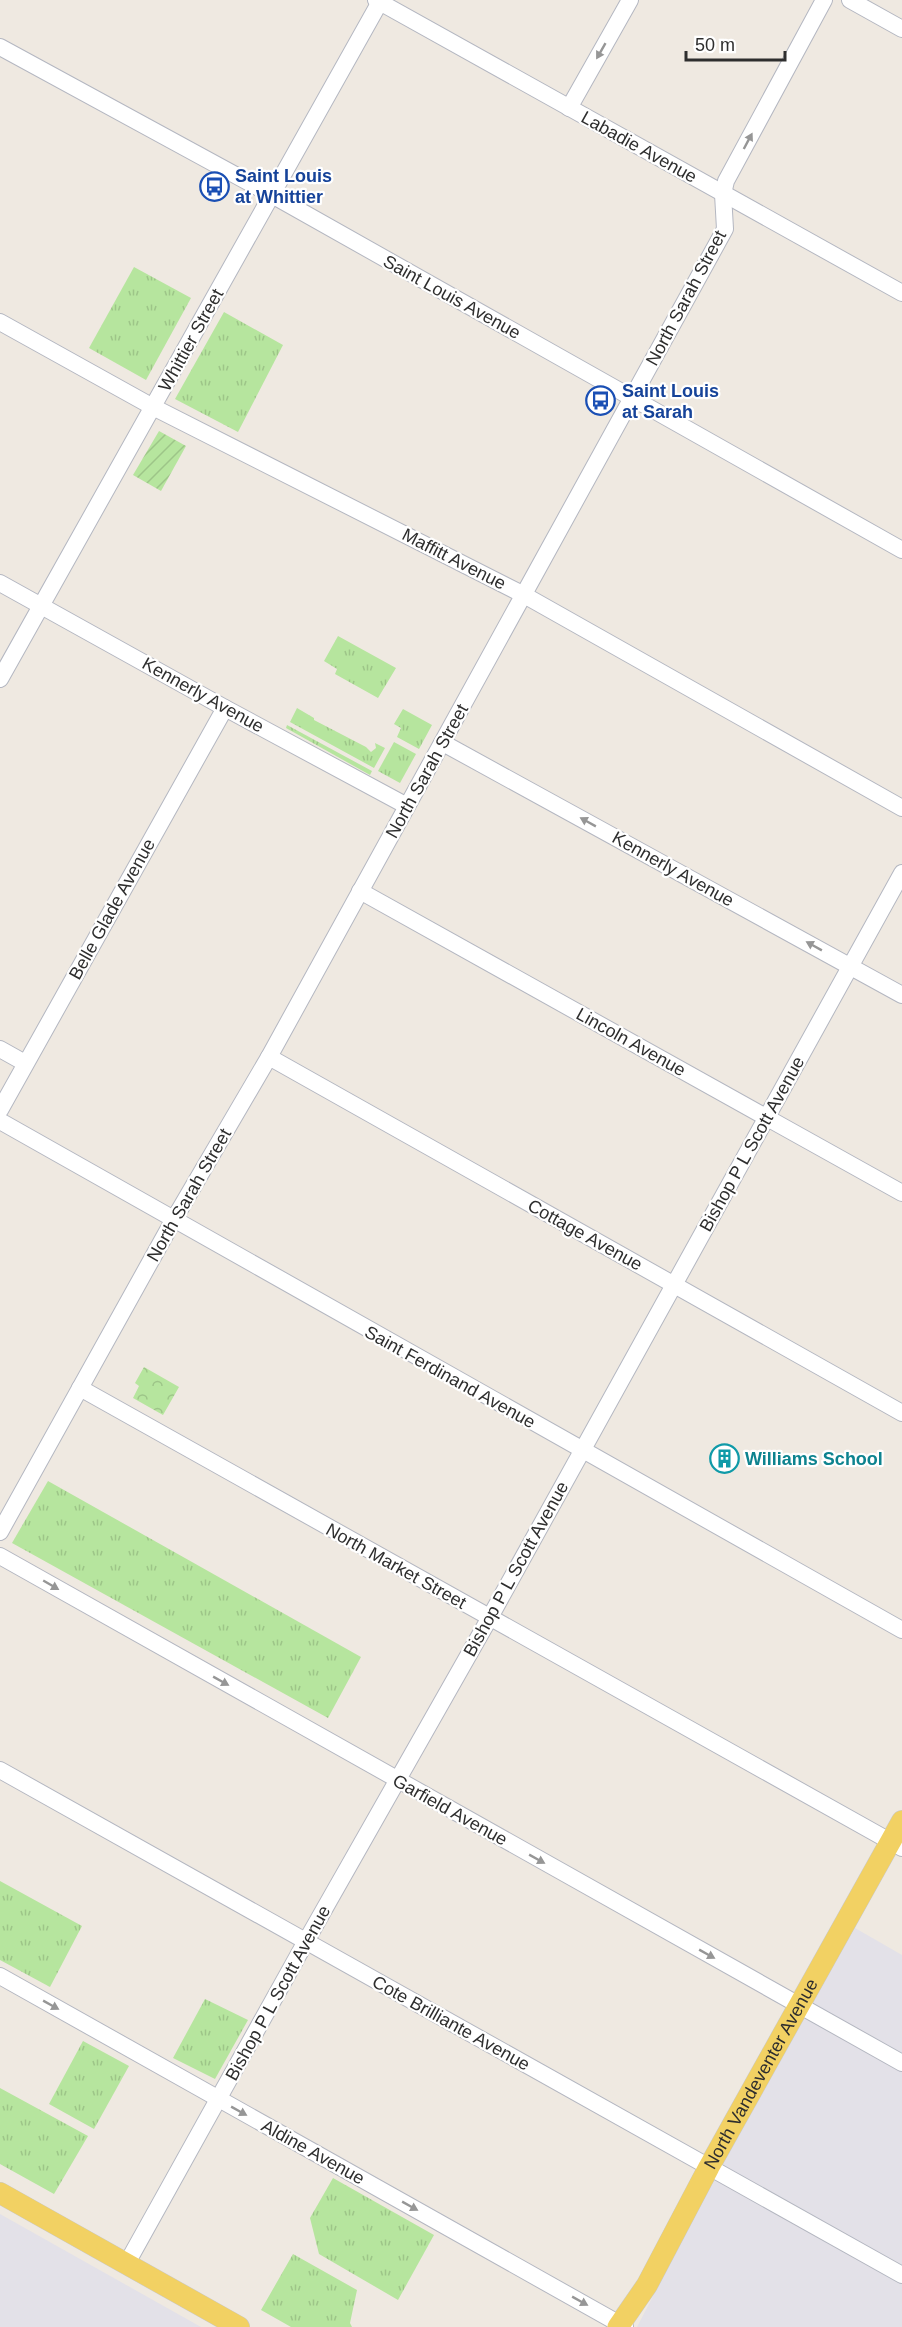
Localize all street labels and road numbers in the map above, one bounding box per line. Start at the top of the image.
street label: Labadie Avenue [578,107,700,187]
street label: North Sarah Street [642,227,730,369]
street label: Saint Louis Avenue [380,251,524,343]
street label: Whittier Street [155,285,227,395]
street label: Maffitt Avenue [399,524,509,594]
street label: Kennerly Avenue [139,653,267,737]
street label: North Sarah Street [382,701,472,841]
street label: Kennerly Avenue [609,827,737,911]
street label: Belle Glade Avenue [65,835,159,983]
street label: Lincoln Avenue [573,1004,689,1080]
street label: Bishop P L Scott Avenue [696,1053,808,1235]
street label: North Sarah Street [143,1125,235,1265]
street label: Cottage Avenue [524,1195,646,1275]
street label: Saint Ferdinand Avenue [361,1322,539,1432]
street label: Bishop P L Scott Avenue [460,1478,572,1660]
street label: North Market Street [322,1519,470,1613]
street label: Garfield Avenue [389,1770,511,1850]
street label: Bishop P L Scott Avenue [222,1902,334,2084]
street label: Cote Brilliante Avenue [369,1971,533,2075]
street label: North Vandeventer Avenue [700,1975,822,2172]
street label: Aldine Avenue [258,2115,368,2189]

